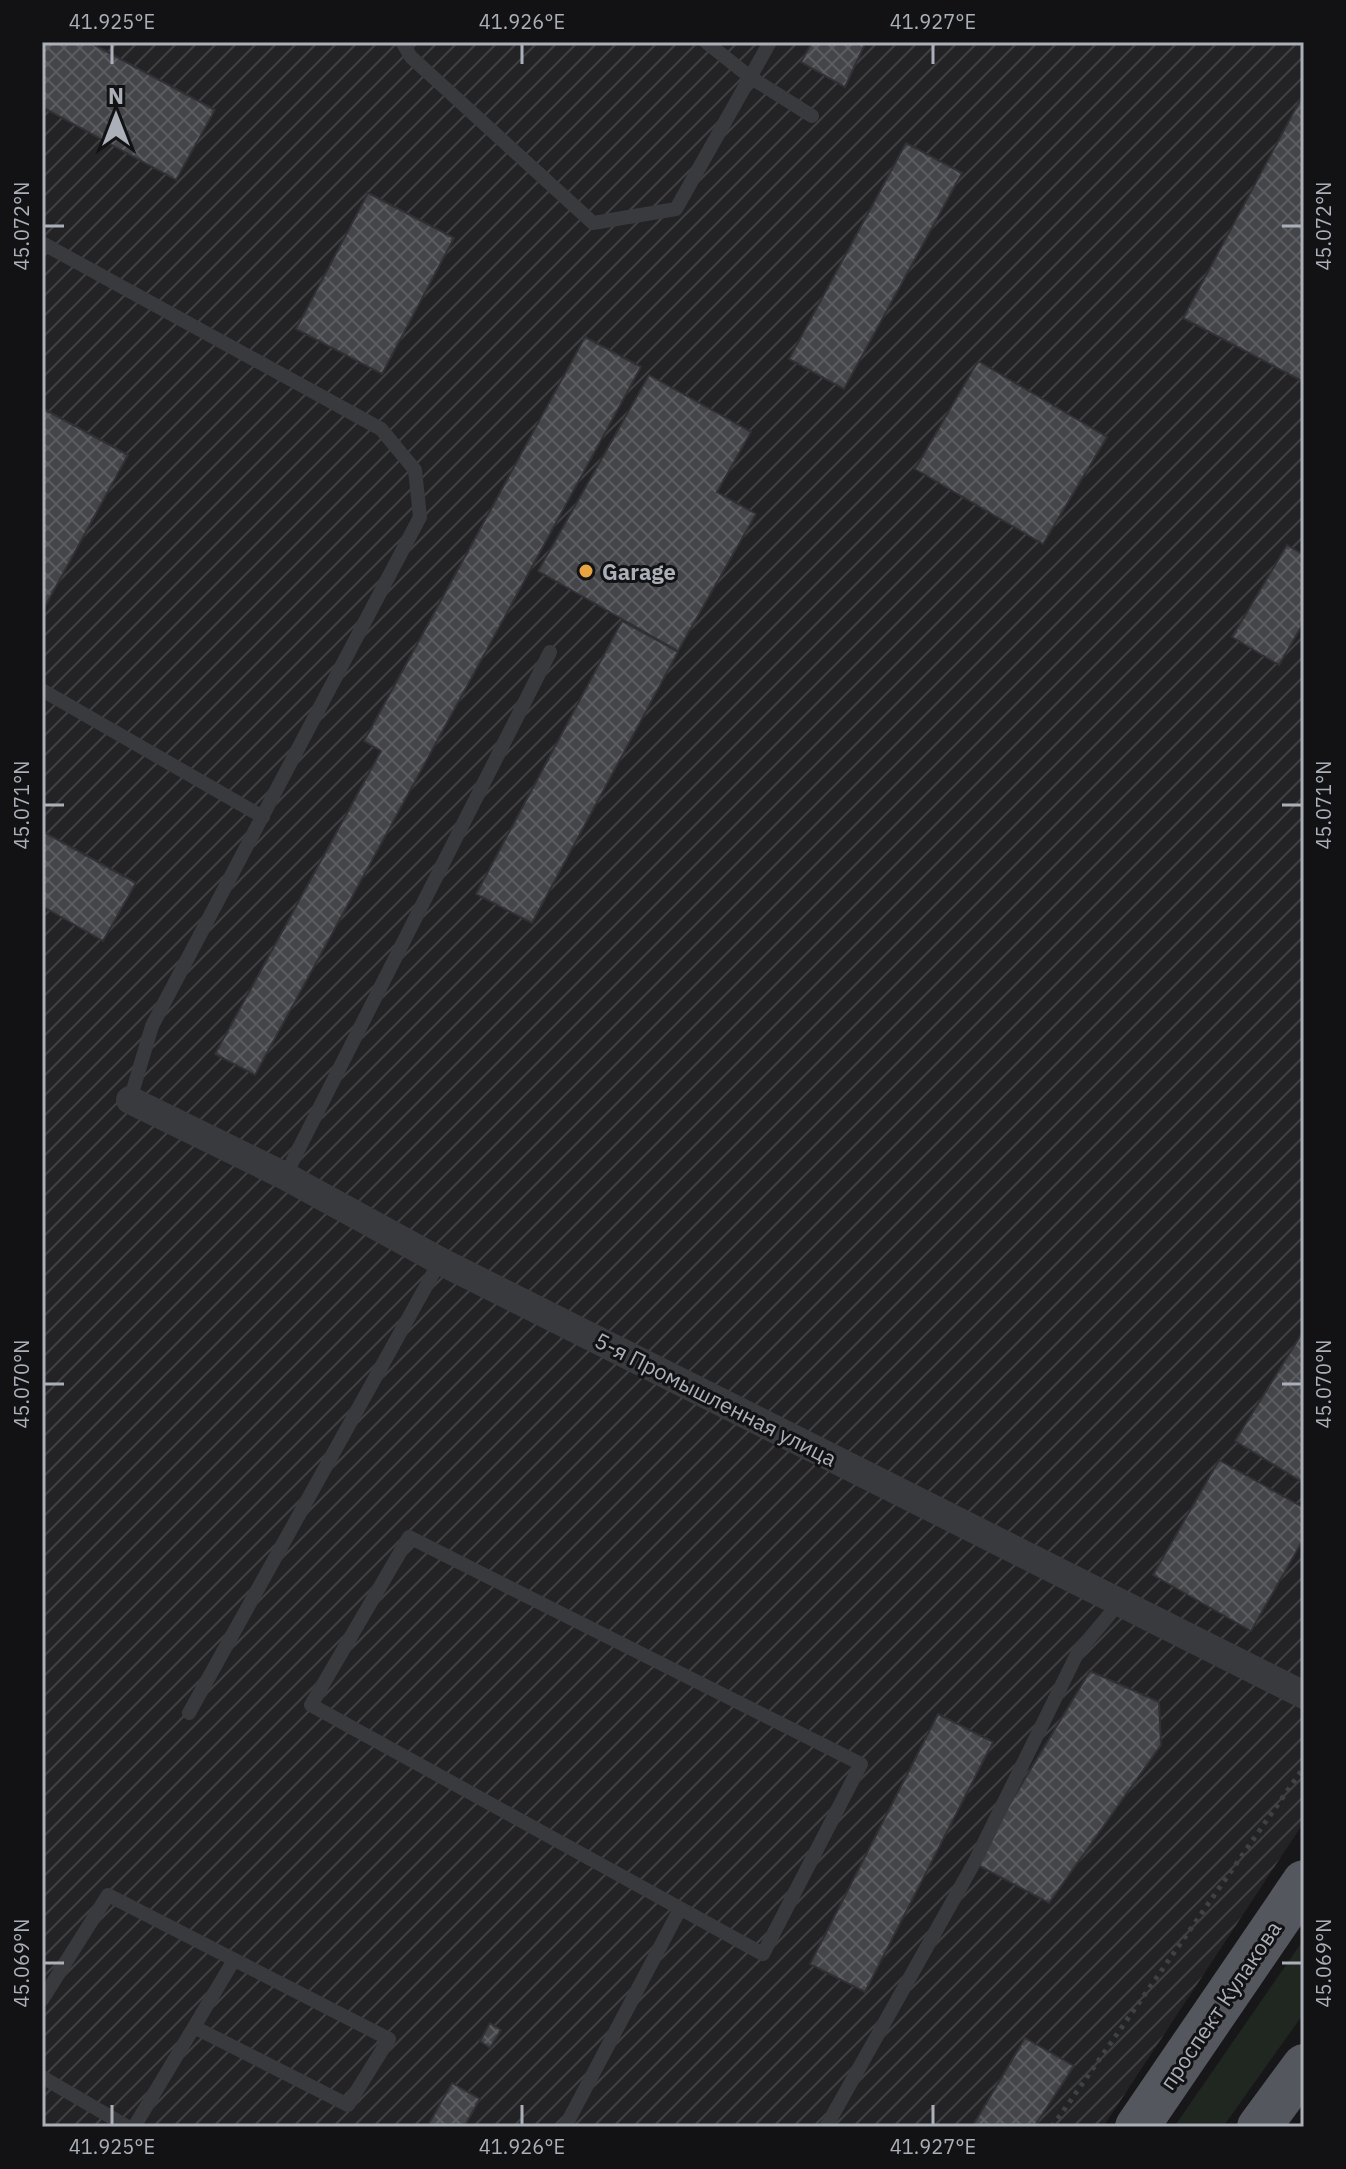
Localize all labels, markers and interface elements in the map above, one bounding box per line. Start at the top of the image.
text: 41.925°E [69,8,155,35]
text: 41.926°E [479,8,565,35]
text: 41.927°E [890,8,976,35]
north arrow [76,76,156,156]
text: N [108,81,124,110]
text: 45.072°N [8,182,35,270]
text: 45.072°N [1310,182,1337,270]
place label: Garage [602,557,676,586]
marker: Garage [577,562,595,580]
text: 45.071°N [8,761,35,849]
text: 45.071°N [1310,761,1337,849]
street label: 5-я Промышленная улица [590,1325,842,1473]
text: 45.070°N [8,1340,35,1428]
text: 45.070°N [1310,1340,1337,1428]
street label: проспект Кулакова [1153,1915,1287,2095]
text: 45.069°N [8,1919,35,2007]
text: 45.069°N [1310,1919,1337,2007]
text: 41.925°E [69,2133,155,2160]
text: 41.926°E [479,2133,565,2160]
text: 41.927°E [890,2133,976,2160]

